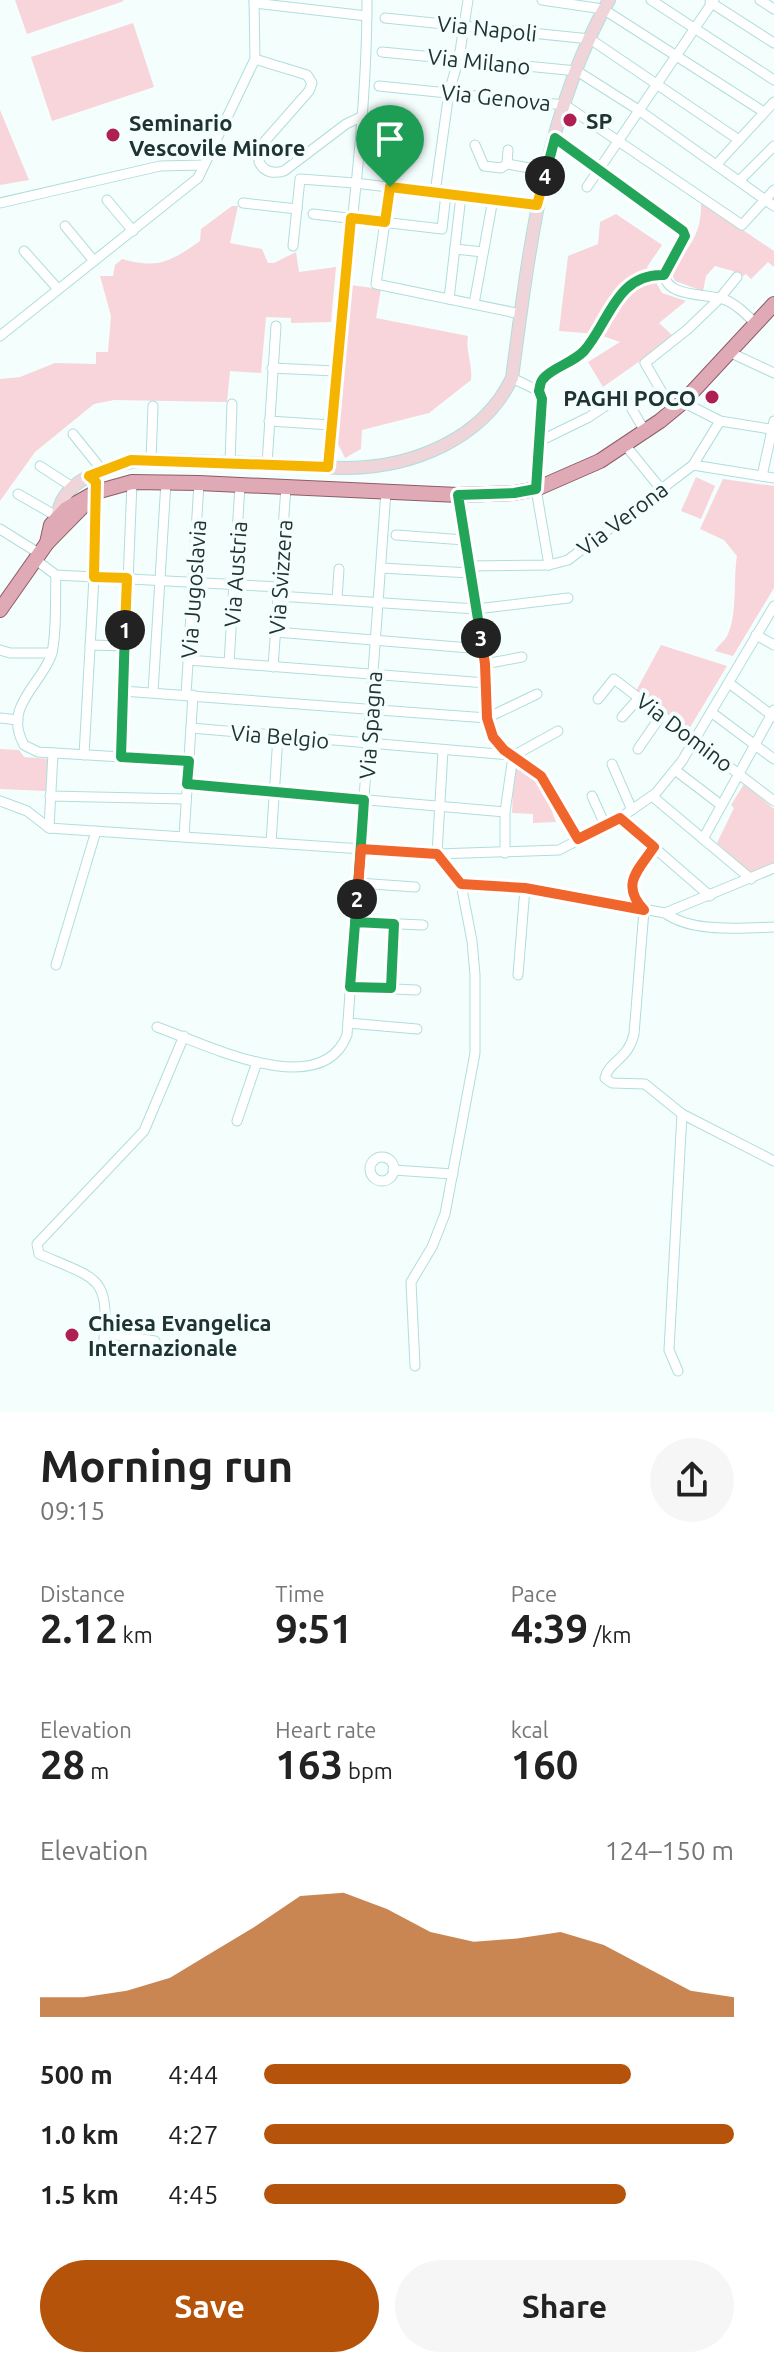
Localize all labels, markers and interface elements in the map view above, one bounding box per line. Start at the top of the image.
street label: Via Napoli [436,10,538,46]
street label: Via Milano [426,43,532,79]
street label: Via Genova [440,79,552,115]
pin [356,105,424,187]
place label: SP [586,108,612,133]
place label: Seminario Vescovile Minore [129,110,306,160]
marker: SP [561,111,579,129]
icon: arrive [368,117,412,161]
marker: Seminario Vescovile Minore [104,126,122,144]
pin: 4 [525,156,565,196]
text: 4 [539,163,551,188]
place label: PAGHI POCO [563,385,696,410]
marker: PAGHI POCO [703,388,721,406]
street label: Via Verona [572,476,672,560]
street label: Via Jugoslavia [176,519,210,659]
street label: Via Svizzera [264,519,296,635]
street label: Via Austria [219,520,251,628]
pin: 1 [105,610,145,650]
text: 1 [119,617,131,642]
pin: 3 [461,618,501,658]
text: 3 [475,625,487,650]
street label: Via Spagna [354,670,386,780]
street label: Via Domino [632,688,738,776]
street label: Via Belgio [230,719,330,753]
pin: 2 [337,879,377,919]
text: 2 [351,886,363,911]
place label: Chiesa Evangelica Internazionale [88,1310,271,1360]
marker: Chiesa Evangelica Internazionale [63,1326,81,1344]
button: share [650,1438,734,1522]
text: Morning run [40,1441,293,1490]
text: 09:15 [40,1496,105,1525]
text: Distance [40,1581,125,1606]
text: Time [275,1581,325,1606]
text: Pace [511,1581,557,1606]
text: 2.12 [40,1606,118,1651]
text: 9:51 [275,1606,353,1651]
text: 4:39 [511,1606,588,1651]
text: km [118,1622,153,1647]
text: /km [588,1622,631,1647]
text: Elevation [40,1717,132,1742]
text: Heart rate [275,1717,377,1742]
text: kcal [511,1717,549,1742]
text: 28 [40,1742,85,1787]
text: 163 [275,1742,343,1787]
text: 160 [511,1742,578,1787]
text: m [85,1758,109,1783]
text: bpm [343,1758,393,1783]
text: Elevation [40,1836,148,1865]
text: 124–150 m [605,1836,734,1865]
text: 500 m [40,2060,113,2089]
text: 4:44 [168,2060,218,2089]
text: 1.0 km [40,2120,119,2149]
text: 4:27 [168,2120,218,2149]
text: 1.5 km [40,2180,119,2209]
text: 4:45 [168,2180,218,2209]
button: Save [40,2260,379,2352]
button: Share [395,2260,734,2352]

